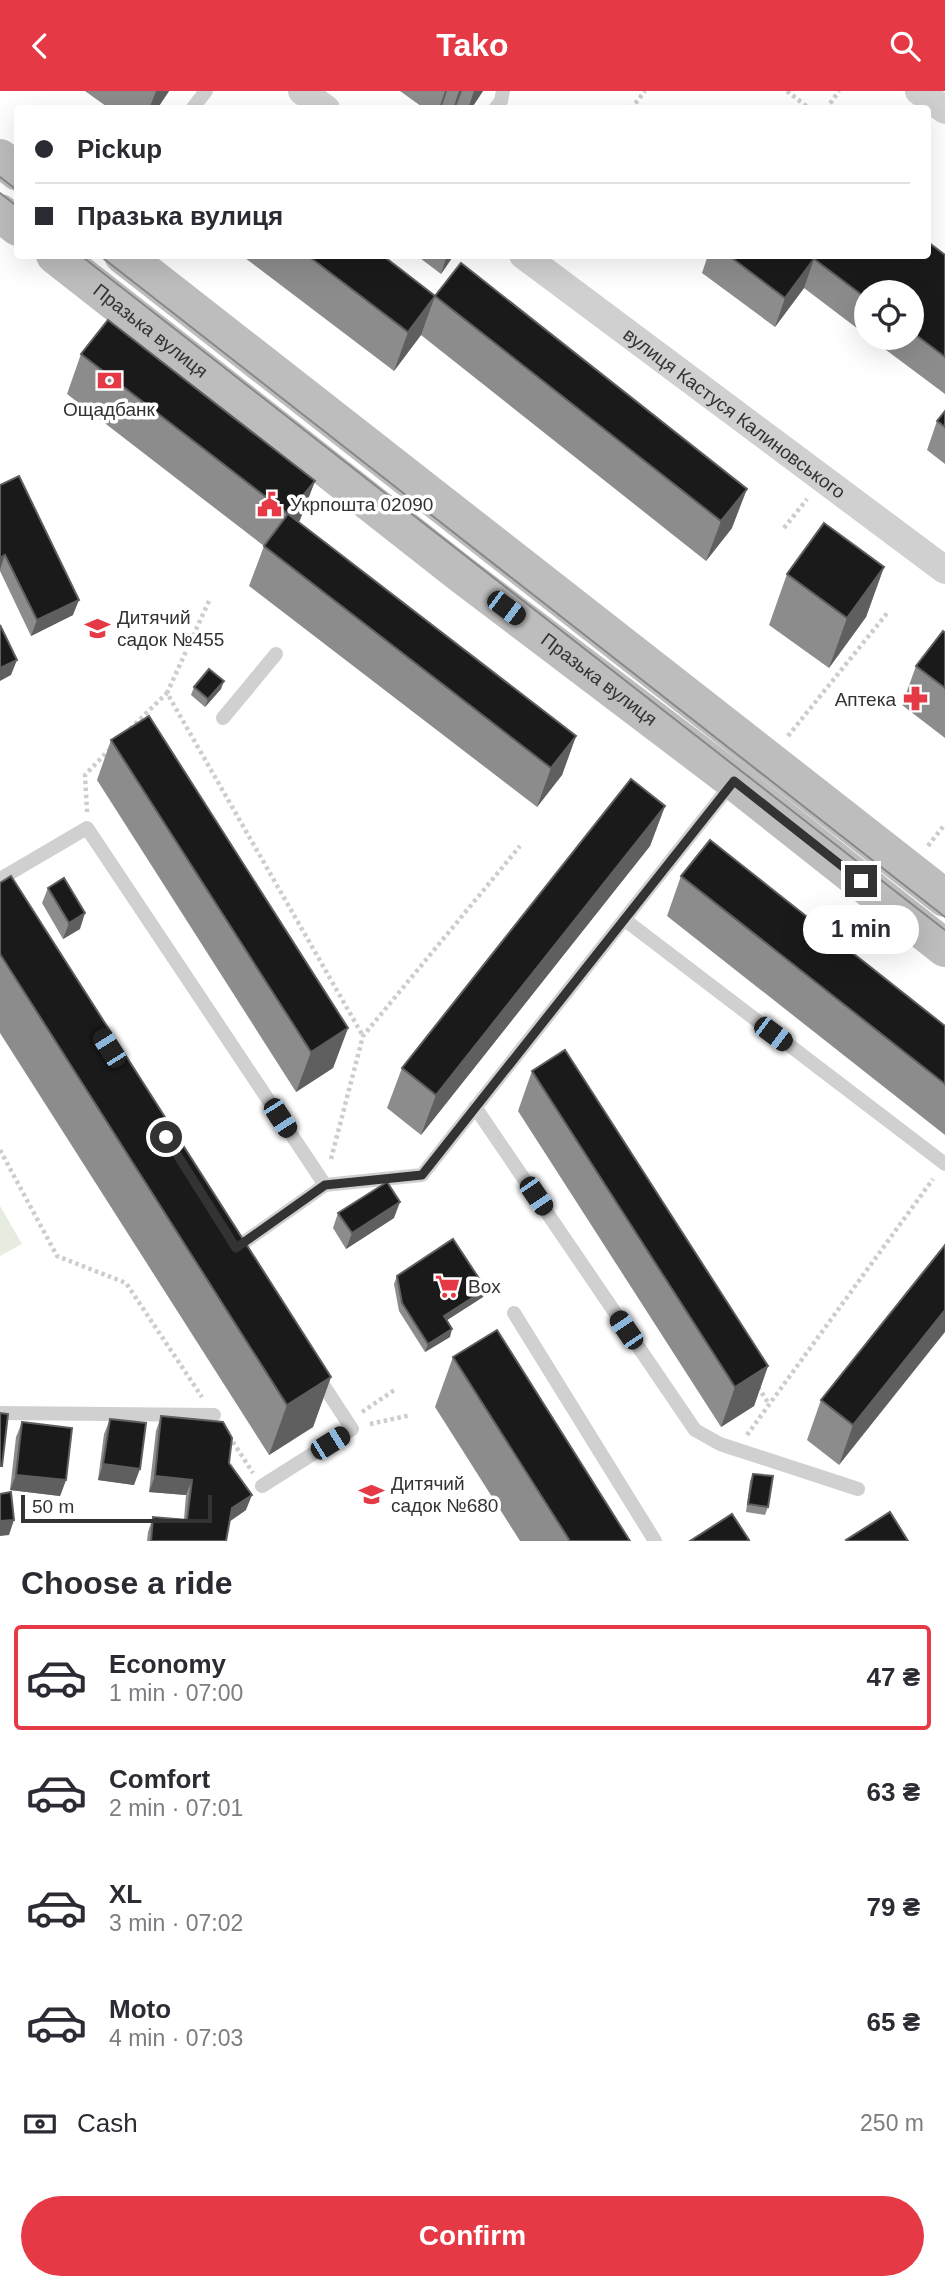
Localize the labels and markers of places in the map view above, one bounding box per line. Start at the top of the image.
bank icon: Ощадбанк [95,367,123,395]
place label: Ощадбанк [63,399,156,420]
public building icon: Укрпошта 02090 [256,490,284,518]
place label: Укрпошта 02090 [290,494,433,515]
place label: Дитячий садок №455 [117,607,224,650]
school or university icon: Дитячий садок №455 [83,614,111,642]
pharmacy icon: Аптека [902,685,930,713]
place label: Аптека [835,689,896,710]
supermarket icon: Box [434,1272,462,1300]
place label: Box [468,1276,501,1297]
place label: Дитячий садок №680 [391,1473,498,1516]
school or university icon: Дитячий садок №680 [357,1480,385,1508]

